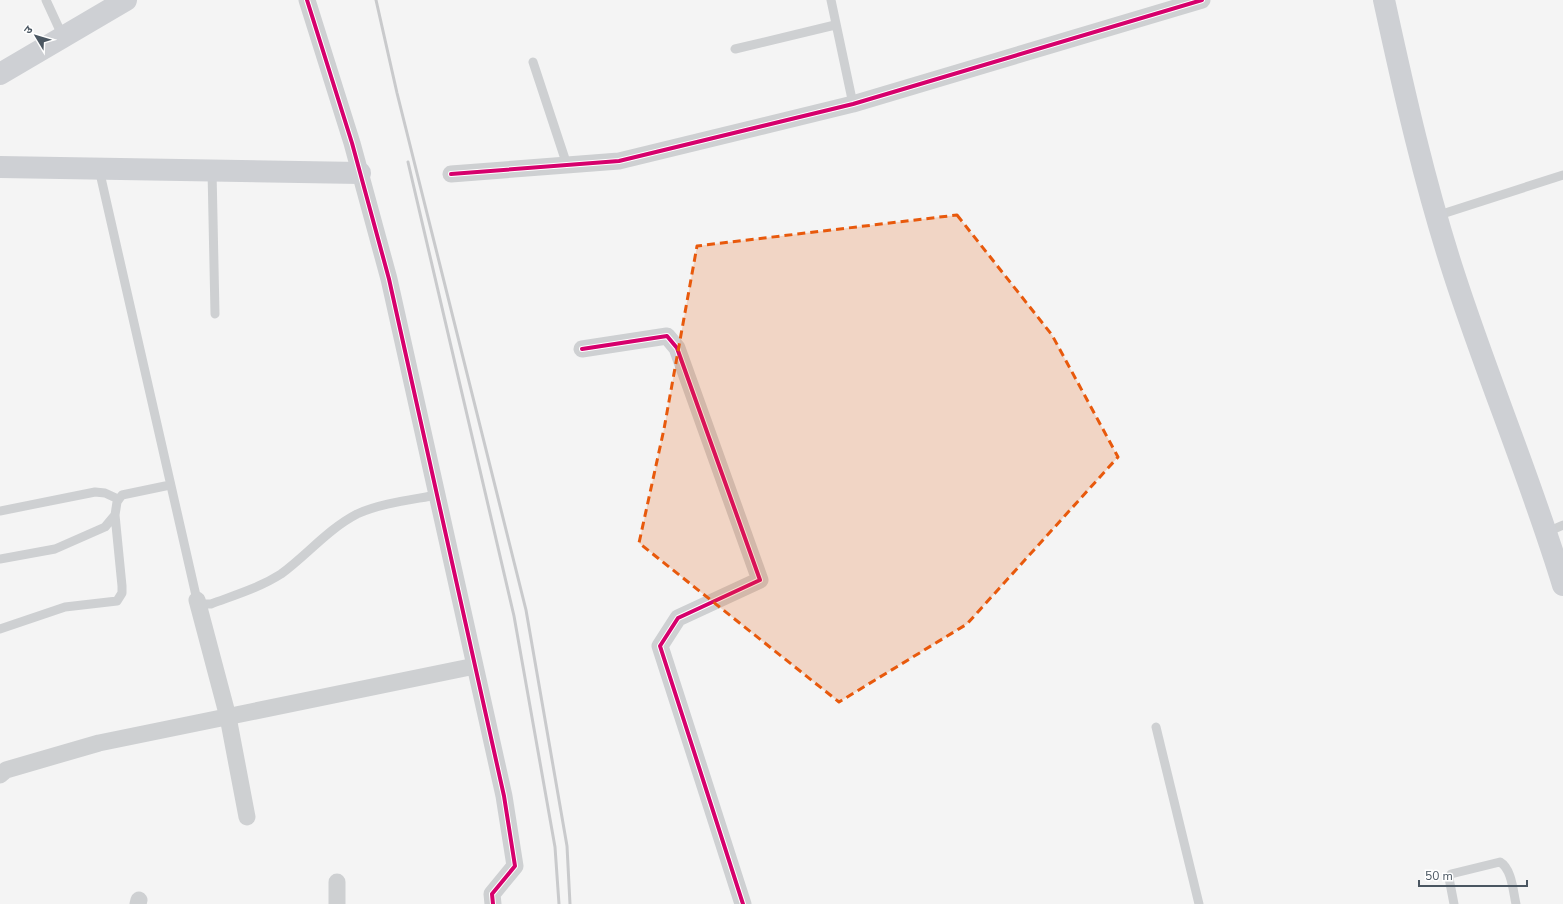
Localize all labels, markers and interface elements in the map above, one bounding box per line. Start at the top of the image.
north arrow [16,16,56,56]
text: उ [21,23,37,37]
scale bar [1419,862,1527,888]
text: 50 m [1425,868,1453,884]

